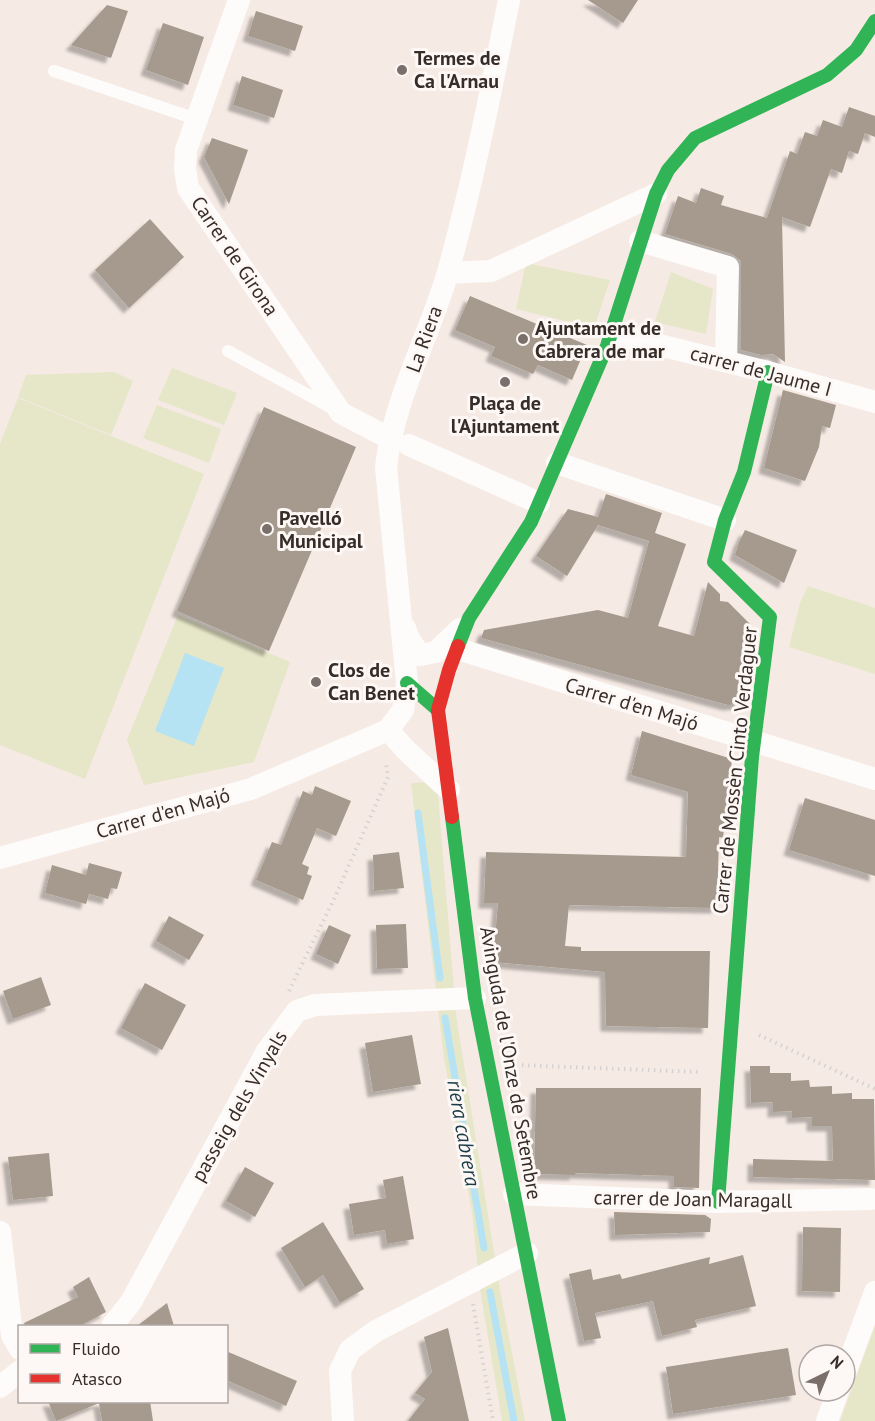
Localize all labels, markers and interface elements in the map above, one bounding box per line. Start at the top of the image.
place label: Termes de Ca l'Arnau [414,45,501,94]
marker: Termes de Ca l'Arnau [395,63,409,77]
street label: Carrer de Girona [185,191,285,321]
street label: La Riera [400,302,448,376]
place label: Ajuntament de Cabrera de mar [535,315,665,364]
marker: Ajuntament de Cabrera de mar [516,332,530,346]
street label: carrer de Jaume I [688,340,834,402]
marker: Plaça de l'Ajuntament [498,375,512,389]
place label: Plaça de l'Ajuntament [451,390,559,439]
place label: Pavelló Municipal [279,505,363,554]
marker: Pavelló Municipal [260,522,274,536]
street label: Carrer de Mossèn Cinto Verdaguer [707,625,763,915]
place label: Clos de Can Benet [328,657,415,706]
street label: Carrer d'en Majó [562,671,702,737]
marker: Clos de Can Benet [309,675,323,689]
street label: Carrer d'en Majó [93,781,233,845]
street label: Avinguda de l'Onze de Setembre [474,925,548,1201]
street label: passeig dels Vinyals [185,1026,293,1186]
water label: riera cabrera [441,1078,487,1189]
street label: carrer de Joan Maragall [593,1184,793,1214]
legend [18,1325,228,1403]
text: Fluido [72,1337,120,1360]
north arrow [797,1343,857,1403]
text: N [827,1351,848,1373]
text: Atasco [72,1367,122,1390]

